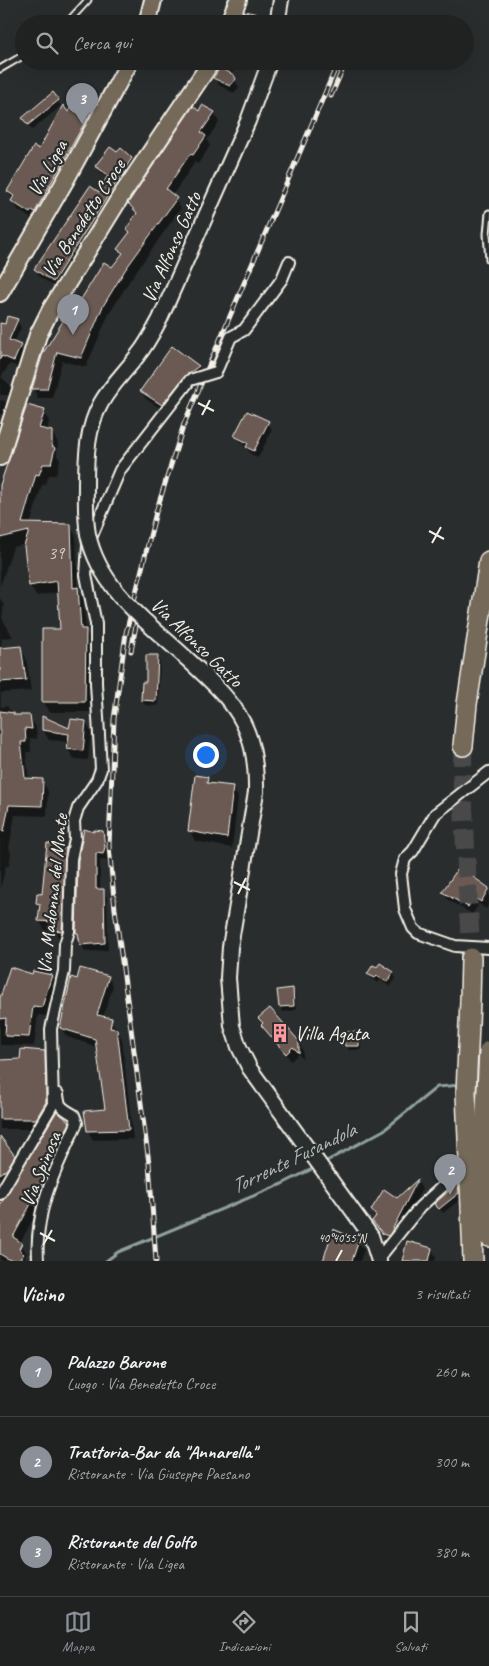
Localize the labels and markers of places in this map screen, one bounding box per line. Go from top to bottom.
pin: 3 [66,83,98,124]
pin: 1 [57,294,89,335]
place label: Villa Agata [295,1021,370,1046]
building icon: Villa Agata [269,1022,291,1044]
pin: 2 [434,1154,466,1195]

